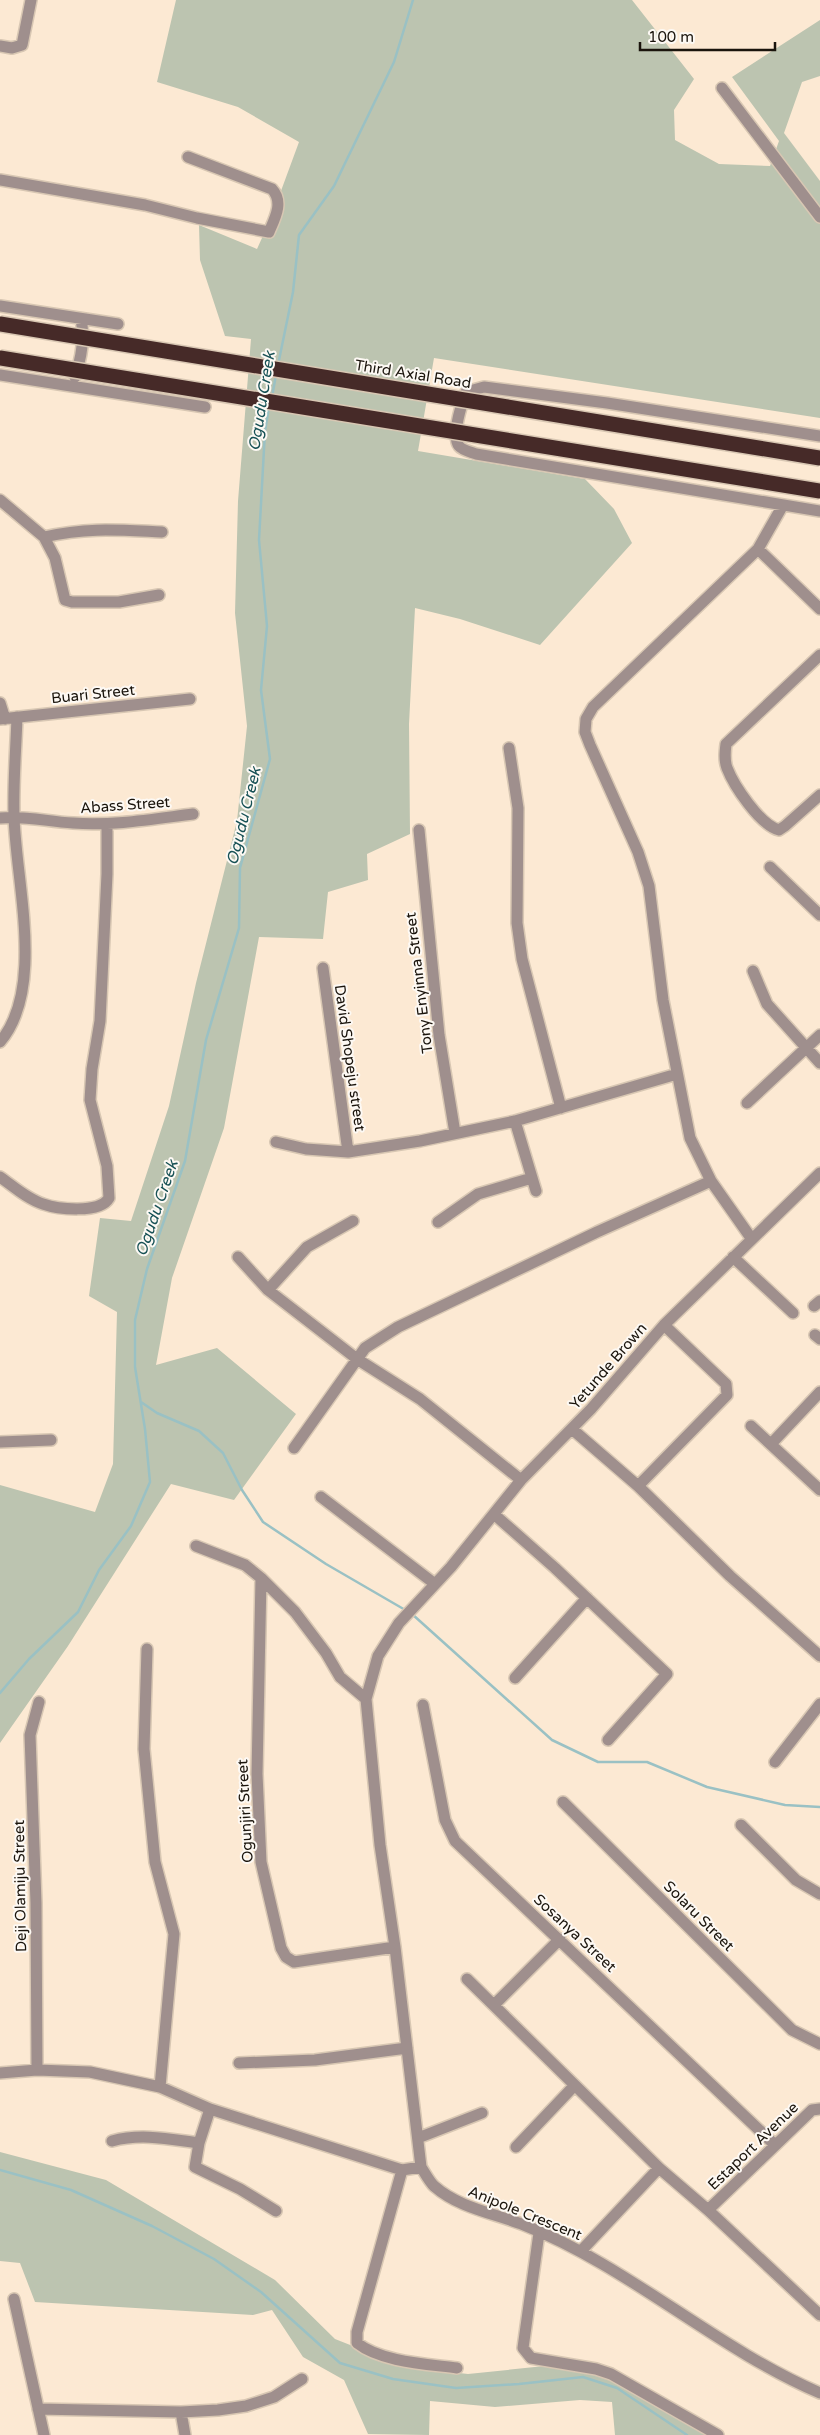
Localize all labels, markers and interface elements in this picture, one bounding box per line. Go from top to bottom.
scale bar [640,20,775,52]
text: 100 m [648,28,694,46]
water label: Ogudu Creek [244,349,280,452]
street label: Third Axial Road [354,356,472,392]
street label: Buari Street [50,681,136,707]
water label: Ogudu Creek [222,764,266,867]
street label: Abass Street [79,793,171,817]
street label: Tony Enyinna Street [401,911,437,1055]
street label: David Shopeju street [331,984,369,1133]
water label: Ogudu Creek [131,1156,183,1259]
street label: Yetunde Brown [566,1319,650,1413]
street label: Ogunjiri Street [233,1759,257,1863]
street label: Deji Olamiju Street [10,1819,30,1952]
street label: Solaru Street [660,1877,738,1955]
street label: Sosanya Street [530,1890,620,1976]
street label: Estaport Avenue [704,2098,802,2194]
street label: Anipole Crescent [465,2182,585,2244]

